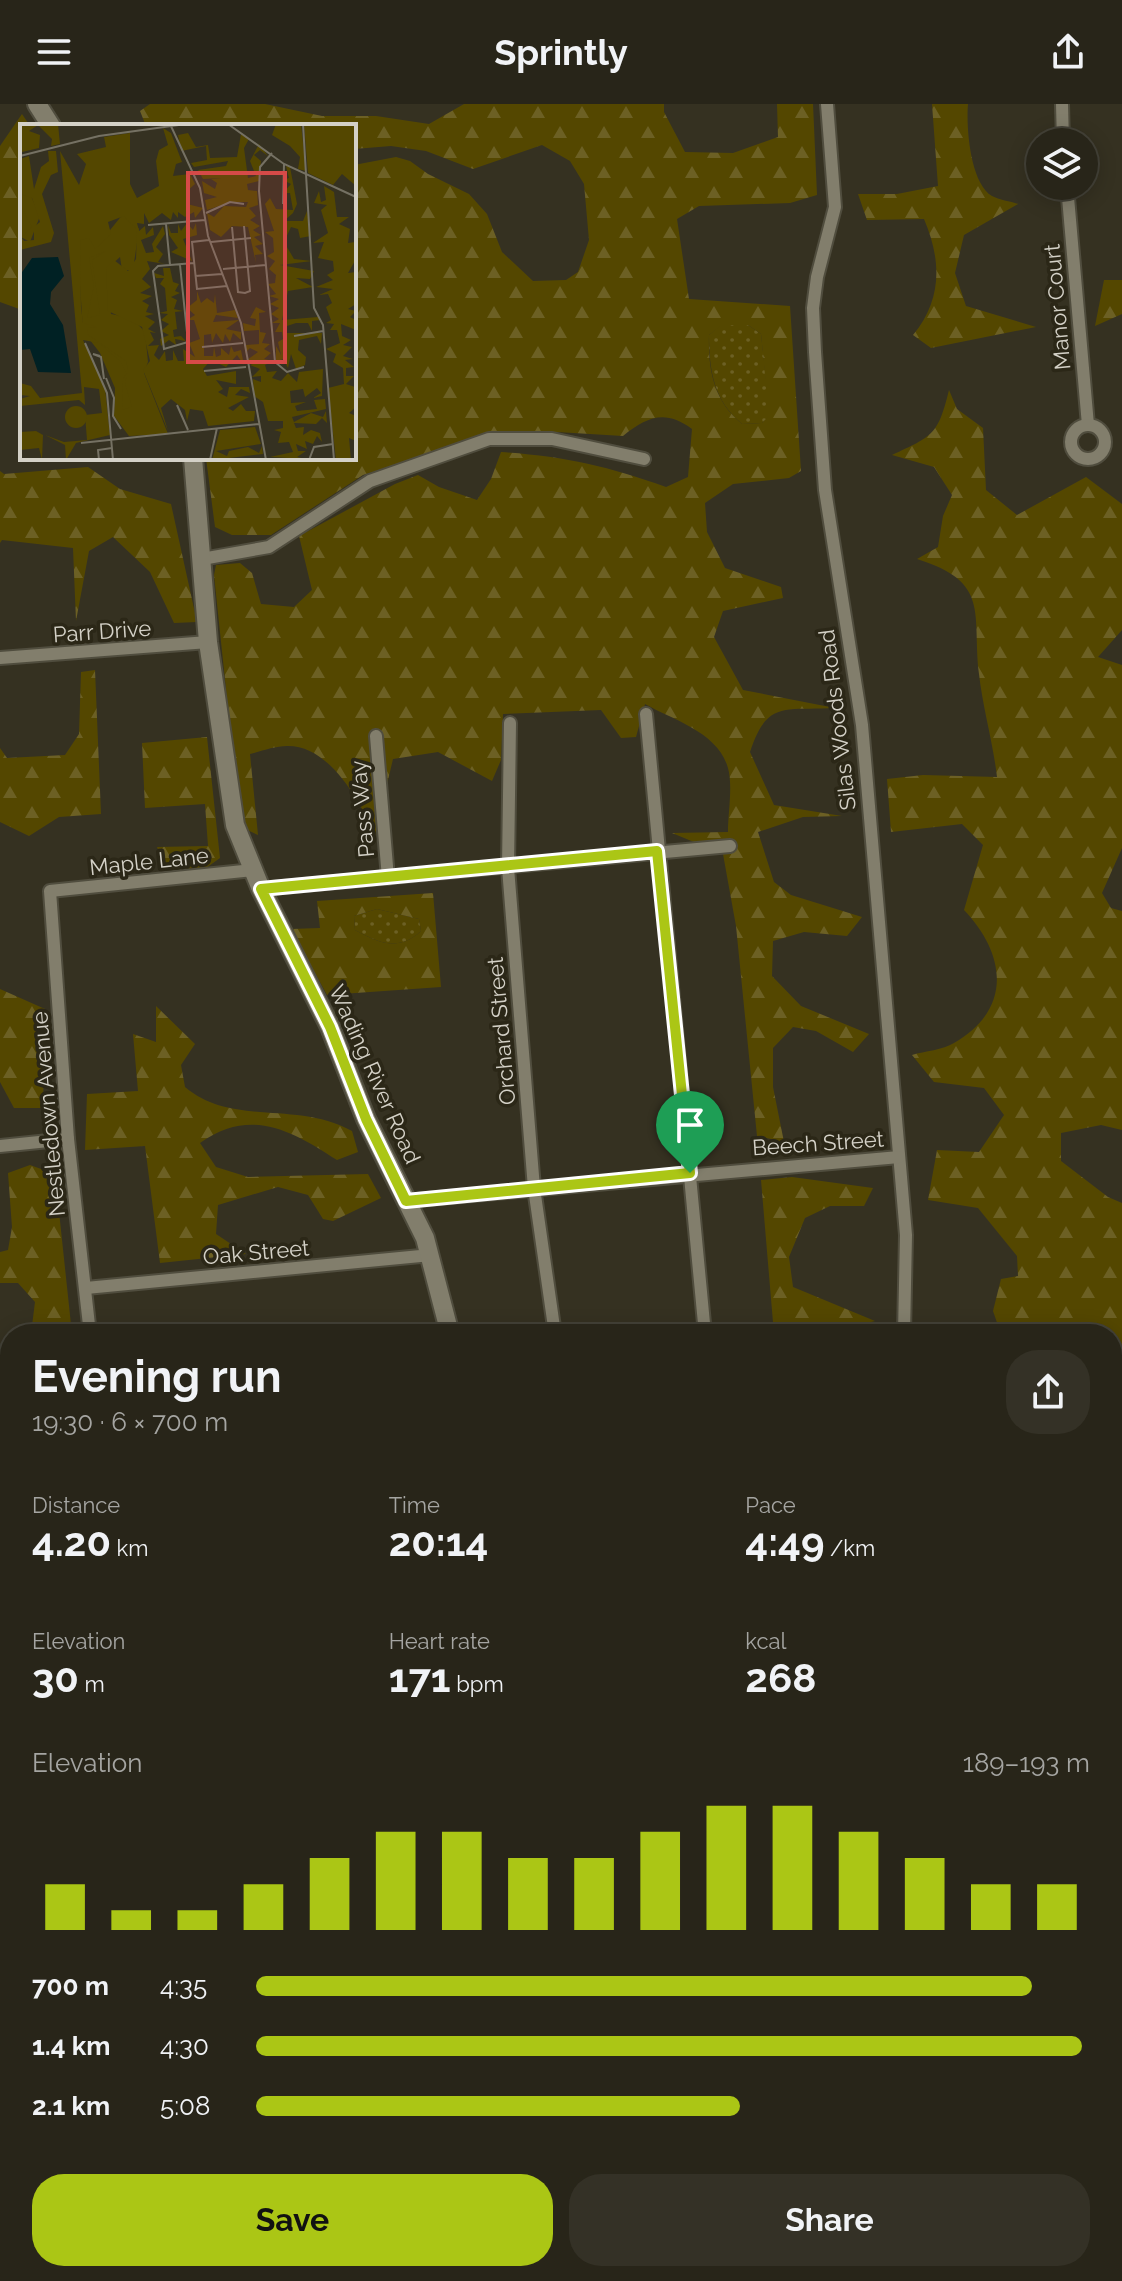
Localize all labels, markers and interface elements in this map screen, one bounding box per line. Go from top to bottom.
icon: menu [32,30,76,74]
icon: share [1046,30,1090,74]
text: Sprintly [494,31,628,73]
inset map [20,124,356,460]
map controls [1026,128,1098,200]
button: layers [1026,128,1098,200]
street label: Manor Court [1038,242,1075,371]
street label: Parr Drive [52,615,152,647]
street label: Silas Woods Road [813,628,861,812]
street label: Pass Way [345,759,379,858]
street label: Maple Lane [88,842,210,880]
street label: Orchard Street [482,955,520,1106]
street label: Wading River Road [324,980,426,1168]
street label: Nestledown Avenue [26,1010,70,1218]
pin [656,1091,724,1173]
icon: arrive [668,1103,712,1147]
street label: Beech Street [751,1125,885,1161]
street label: Oak Street [202,1234,311,1270]
button: share [1006,1350,1090,1434]
text: Evening run [32,1351,281,1402]
text: 19:30 · 6 × 700 m [32,1407,228,1437]
text: Distance [32,1492,120,1518]
text: Time [389,1492,440,1518]
text: Pace [745,1492,796,1518]
text: 4.20 [32,1518,111,1565]
text: 20:14 [389,1518,488,1565]
text: 4:49 [745,1518,824,1565]
text: km [111,1535,148,1561]
text: /km [824,1535,875,1561]
text: Elevation [32,1628,125,1654]
text: Heart rate [389,1628,490,1654]
text: kcal [745,1628,786,1654]
text: 30 [32,1654,79,1701]
text: 171 [389,1654,451,1701]
text: 268 [745,1654,816,1701]
text: m [79,1671,105,1697]
text: bpm [451,1671,504,1697]
text: Elevation [32,1748,142,1778]
text: 189–193 m [963,1748,1090,1778]
text: 700 m [32,1971,109,2001]
text: 4:35 [160,1971,207,2001]
text: 1.4 km [32,2031,111,2061]
text: 4:30 [160,2031,209,2061]
text: 2.1 km [32,2091,110,2121]
text: 5:08 [160,2091,210,2121]
button: Save [32,2174,553,2266]
button: Share [569,2174,1090,2266]

